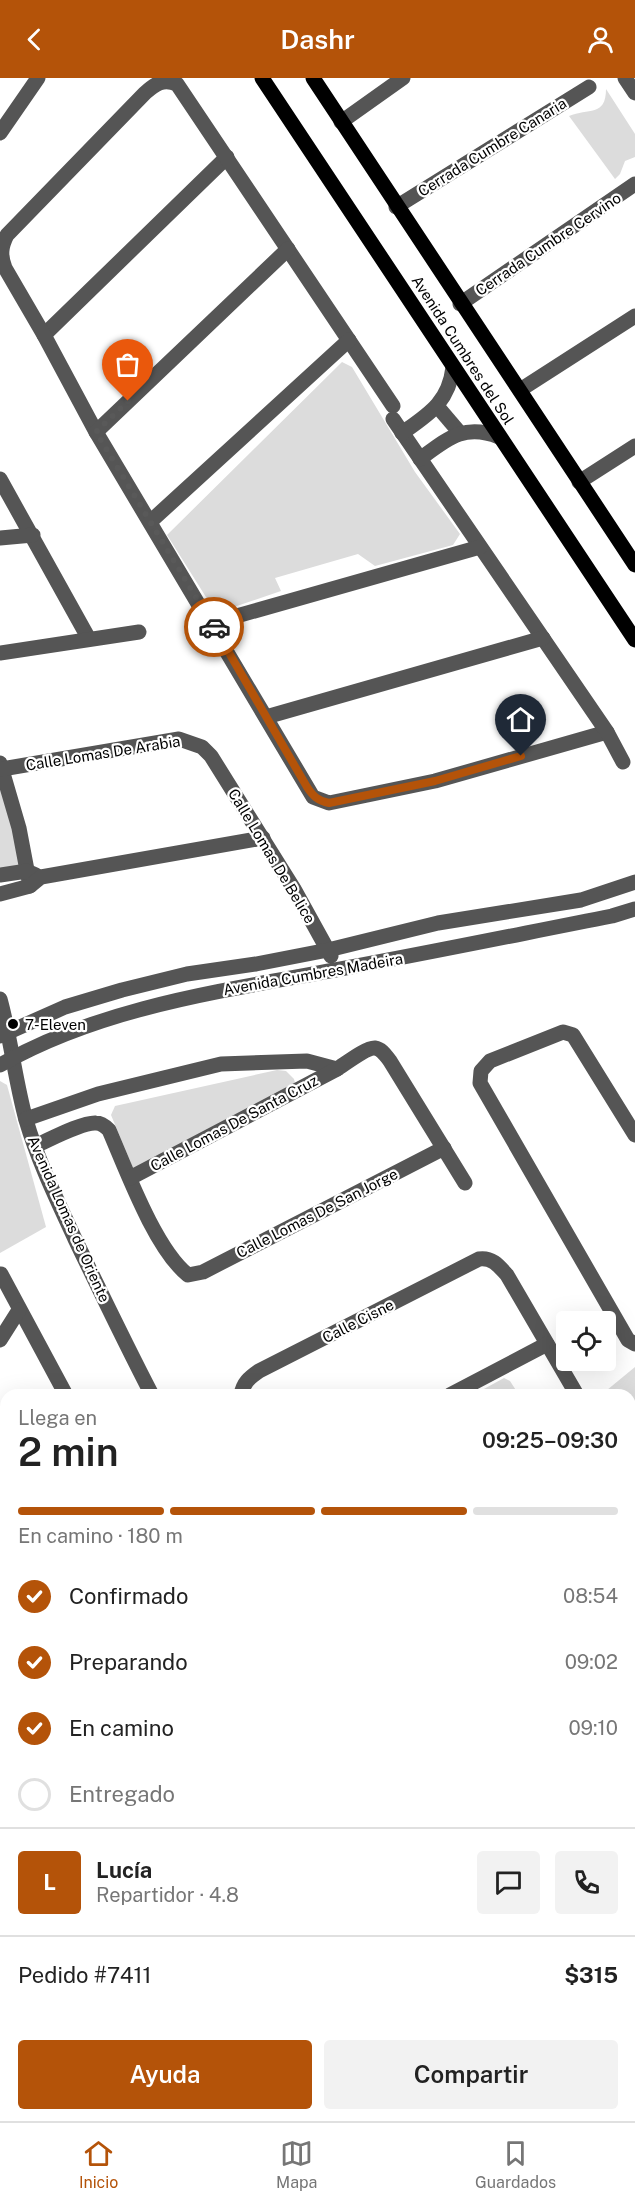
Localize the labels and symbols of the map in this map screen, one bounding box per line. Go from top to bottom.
street label: Cerrada Cumbre Canaria [415,94,569,200]
street label: Cerrada Cumbre Cervino [472,189,624,299]
street label: Avenida Cumbres del Sol [409,272,517,428]
pin [102,339,153,401]
courier [184,597,244,657]
pin [495,694,546,756]
street label: Calle Lomas De Arabia [25,732,181,774]
street label: Calle Lomas De Belice [225,786,319,926]
street label: Avenida Cumbres Madeira [222,950,404,998]
place label: 7-Eleven [25,1016,86,1033]
marker: 7-Eleven [6,1017,20,1031]
street label: Calle Lomas De Santa Cruz [147,1072,321,1174]
street label: Avenida Lomas de Oriente [25,1133,113,1305]
street label: Calle Lomas De San Jorge [233,1165,401,1261]
street label: Calle Cisne [319,1296,397,1346]

